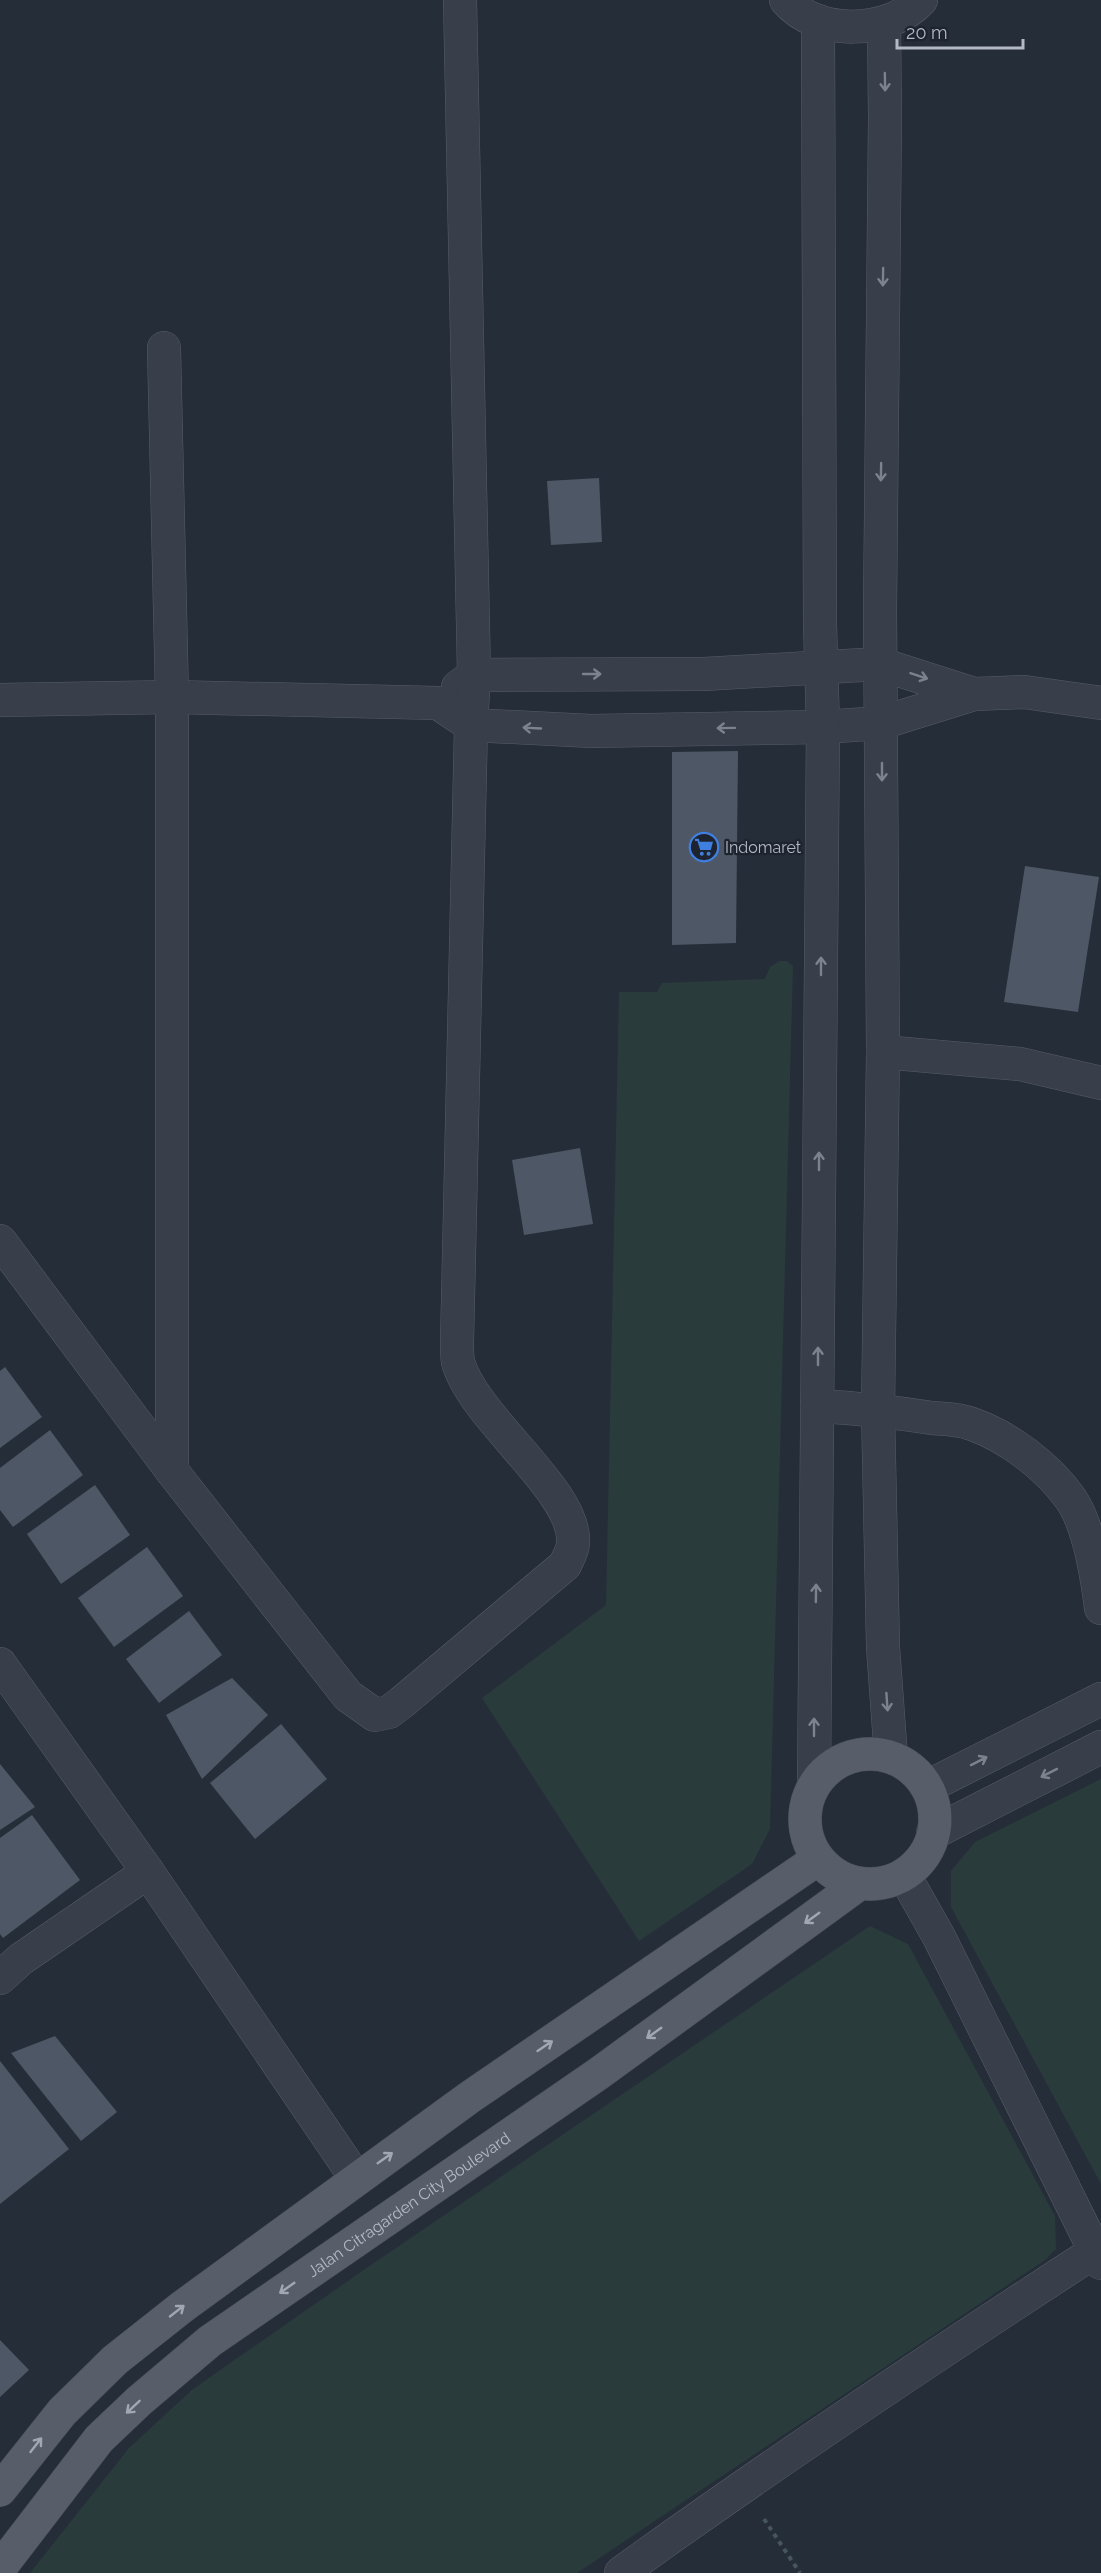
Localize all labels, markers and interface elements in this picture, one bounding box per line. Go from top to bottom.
scale bar [897,12,1023,50]
text: 20 m [906,22,948,43]
one-way arrow [879,71,890,91]
one-way arrow [878,266,889,286]
one-way arrow [875,461,887,481]
one-way arrow [581,668,601,680]
one-way arrow [909,672,928,683]
one-way arrow [522,723,542,734]
one-way arrow [717,723,737,734]
one-way arrow [876,761,888,781]
supermarket icon: Indomaret [688,831,720,863]
place label: Indomaret [725,838,802,857]
one-way arrow [815,956,827,976]
one-way arrow [813,1151,825,1171]
one-way arrow [812,1346,824,1366]
one-way arrow [810,1583,821,1603]
one-way arrow [882,1691,893,1711]
one-way arrow [809,1717,820,1737]
one-way arrow [970,1755,988,1766]
one-way arrow [1040,1768,1058,1780]
one-way arrow [804,1912,820,1924]
one-way arrow [647,2027,663,2039]
one-way arrow [536,2040,552,2052]
street label: Jalan Citragarden City Boulevard [304,2128,514,2281]
one-way arrow [376,2151,392,2164]
one-way arrow [279,2282,296,2294]
one-way arrow [169,2304,185,2317]
one-way arrow [126,2400,141,2414]
one-way arrow [30,2437,43,2453]

